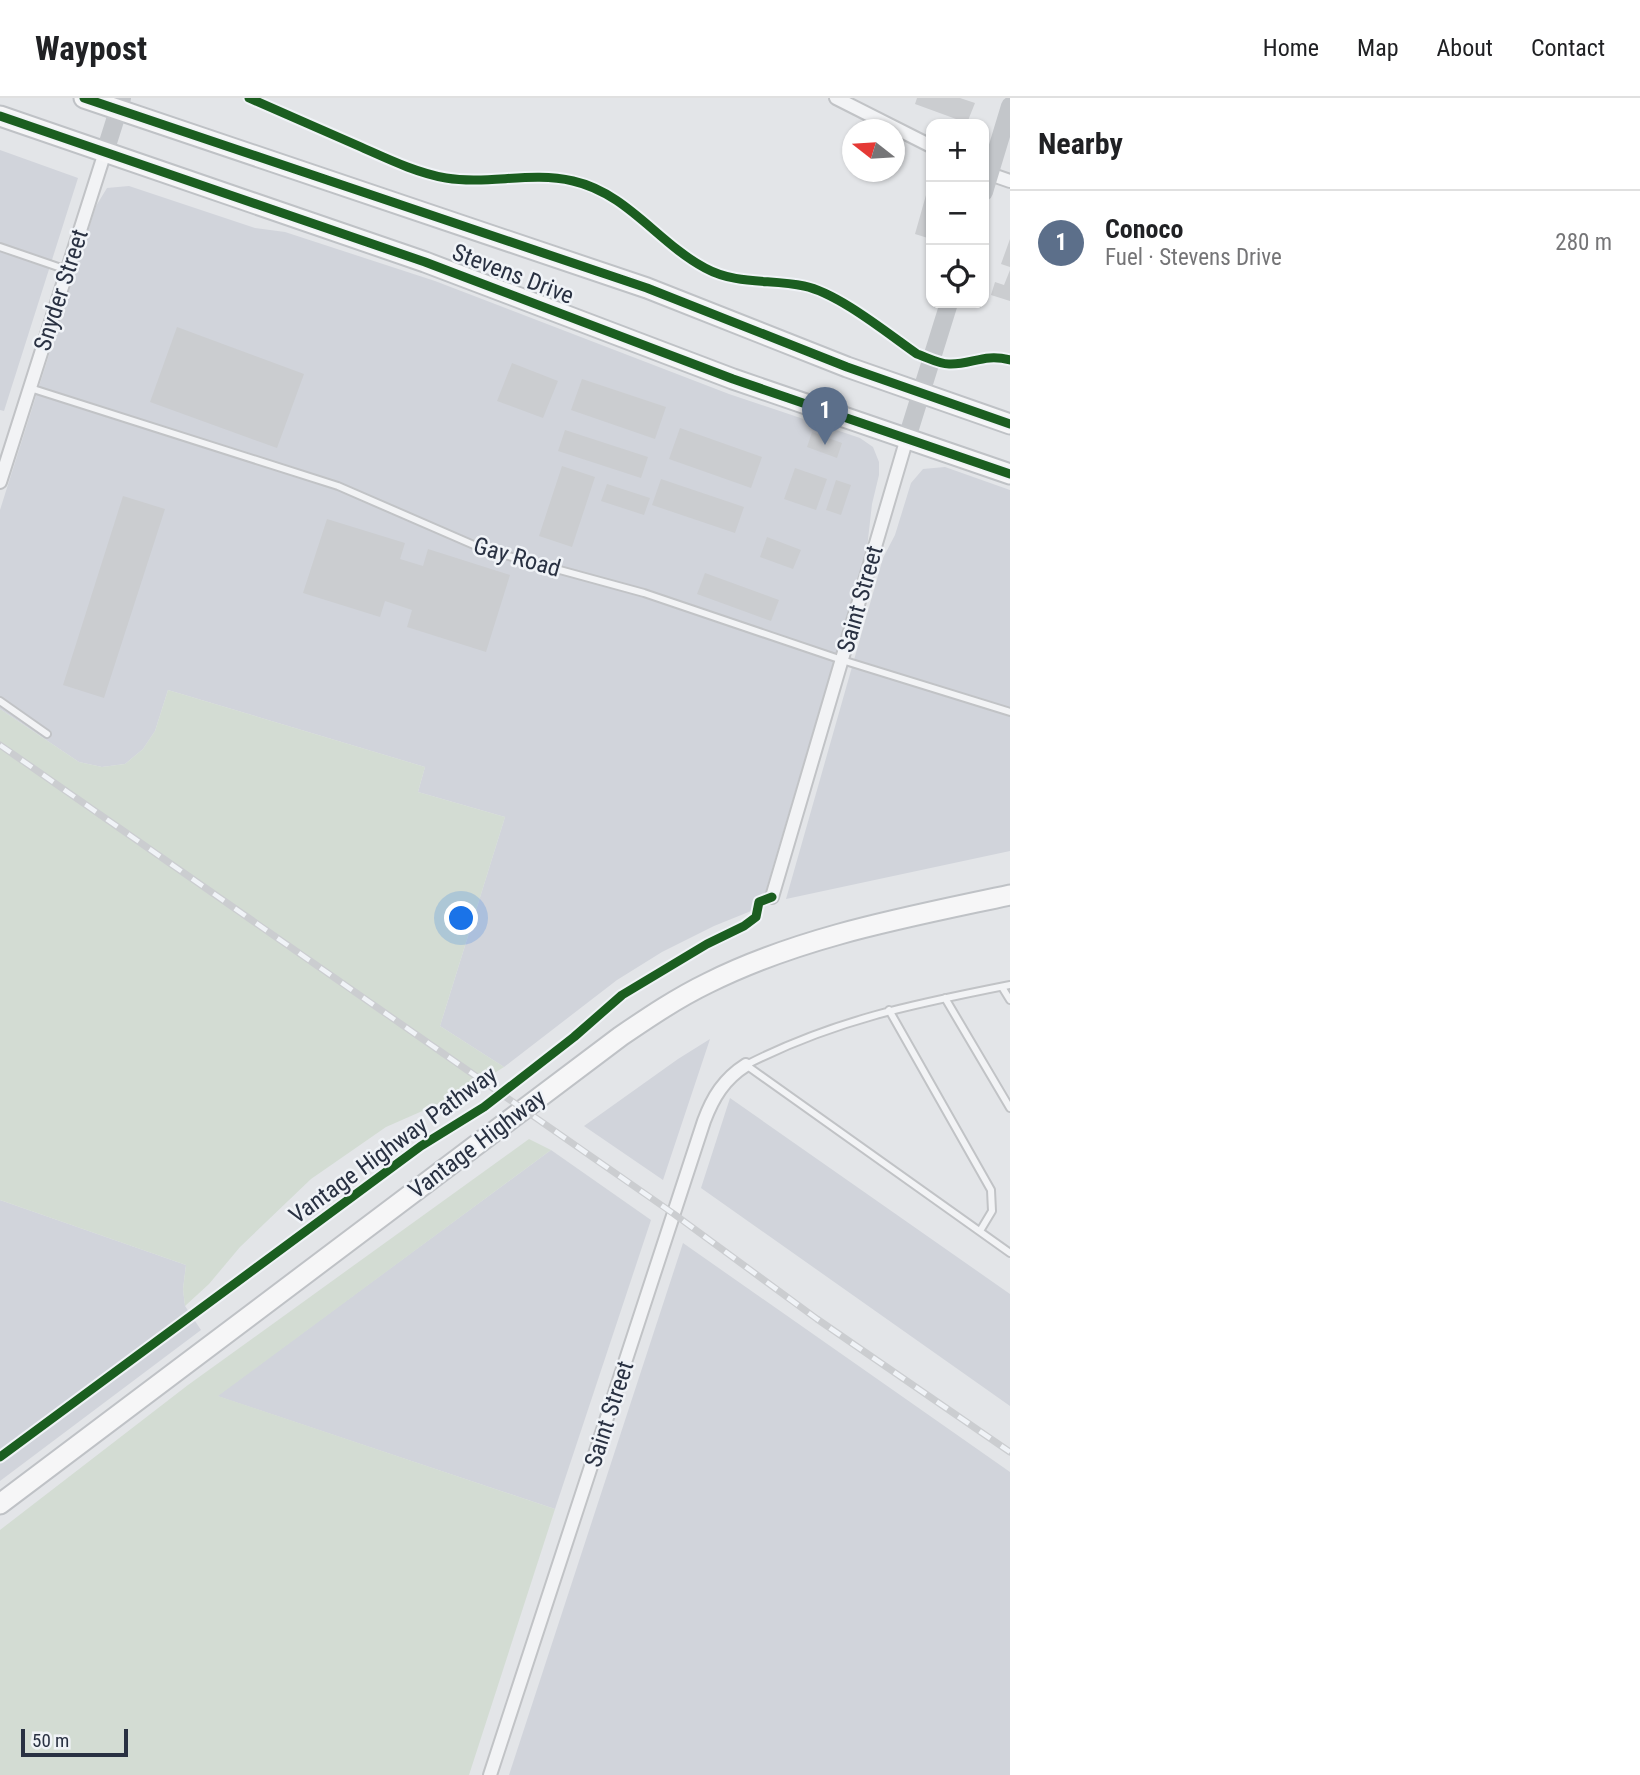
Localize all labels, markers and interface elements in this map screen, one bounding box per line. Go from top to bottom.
text: Waypost [35,29,147,68]
text: Home [1263,34,1319,62]
text: Map [1357,34,1399,62]
text: About [1437,34,1493,62]
text: Contact [1531,34,1605,62]
north arrow [842,119,905,182]
map controls [926,119,989,308]
button: + [926,119,989,182]
text: Nearby [1038,126,1123,161]
button: − [926,182,989,245]
text: Conoco [1105,214,1183,244]
street label: Snyder Street [28,226,94,354]
text: 1 [1055,229,1067,256]
text: 280 m [1555,229,1612,256]
street label: Stevens Drive [448,238,578,310]
text: Fuel · Stevens Drive [1105,244,1282,271]
button: locate [926,245,989,308]
pin: 1 [802,387,848,445]
street label: Gay Road [470,531,564,583]
street label: Saint Street [831,542,889,656]
your location [444,901,478,935]
street label: Vantage Highway Pathway [284,1060,502,1230]
street label: Vantage Highway [403,1083,551,1205]
street label: Saint Street [579,1357,639,1471]
scale bar [21,1726,128,1758]
text: 50 m [32,1729,69,1752]

